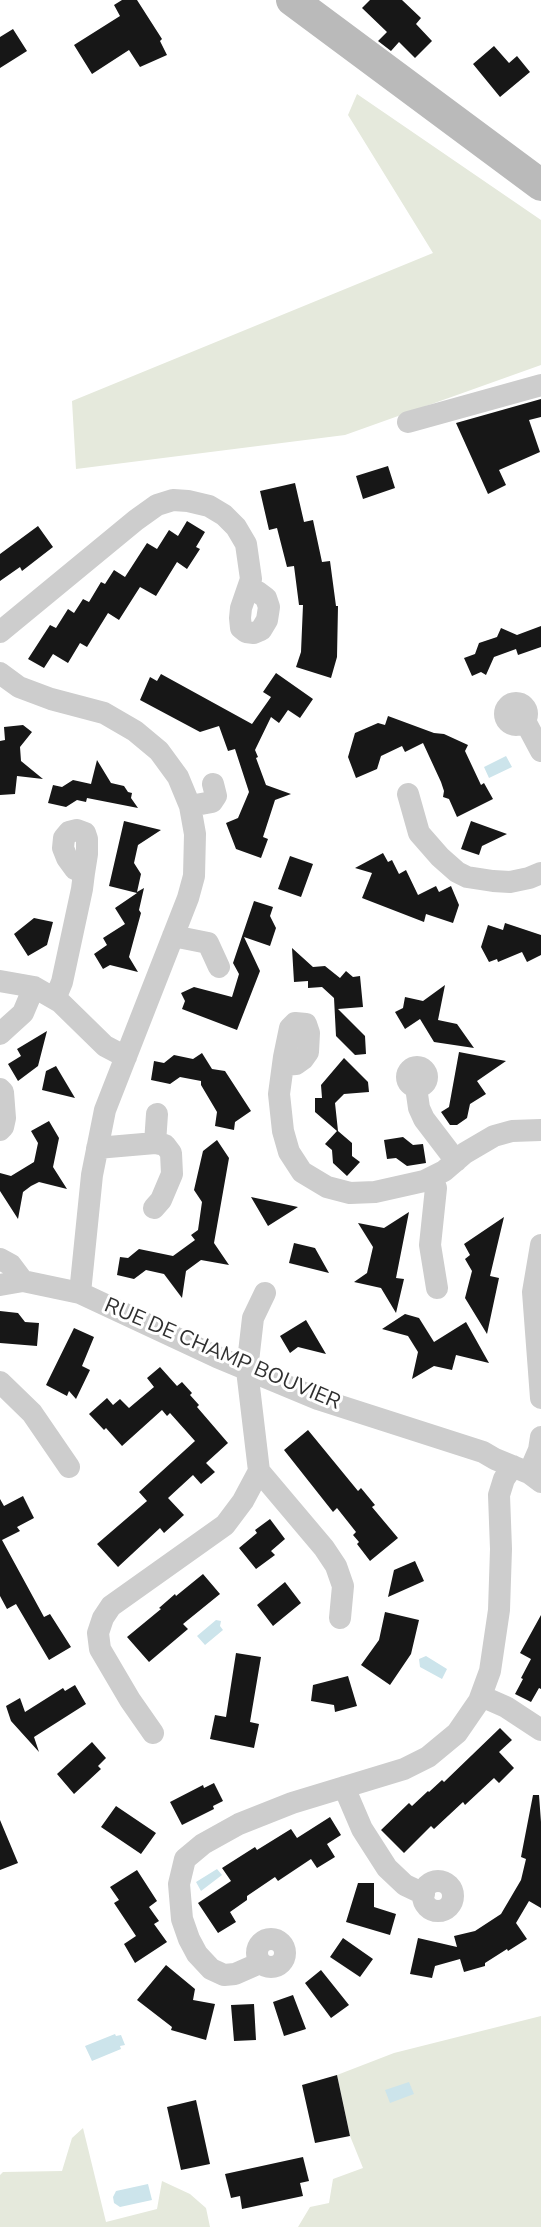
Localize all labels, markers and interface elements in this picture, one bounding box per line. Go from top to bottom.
street label: RUE DE CHAMP BOUVIER [100,1294,344,1416]

